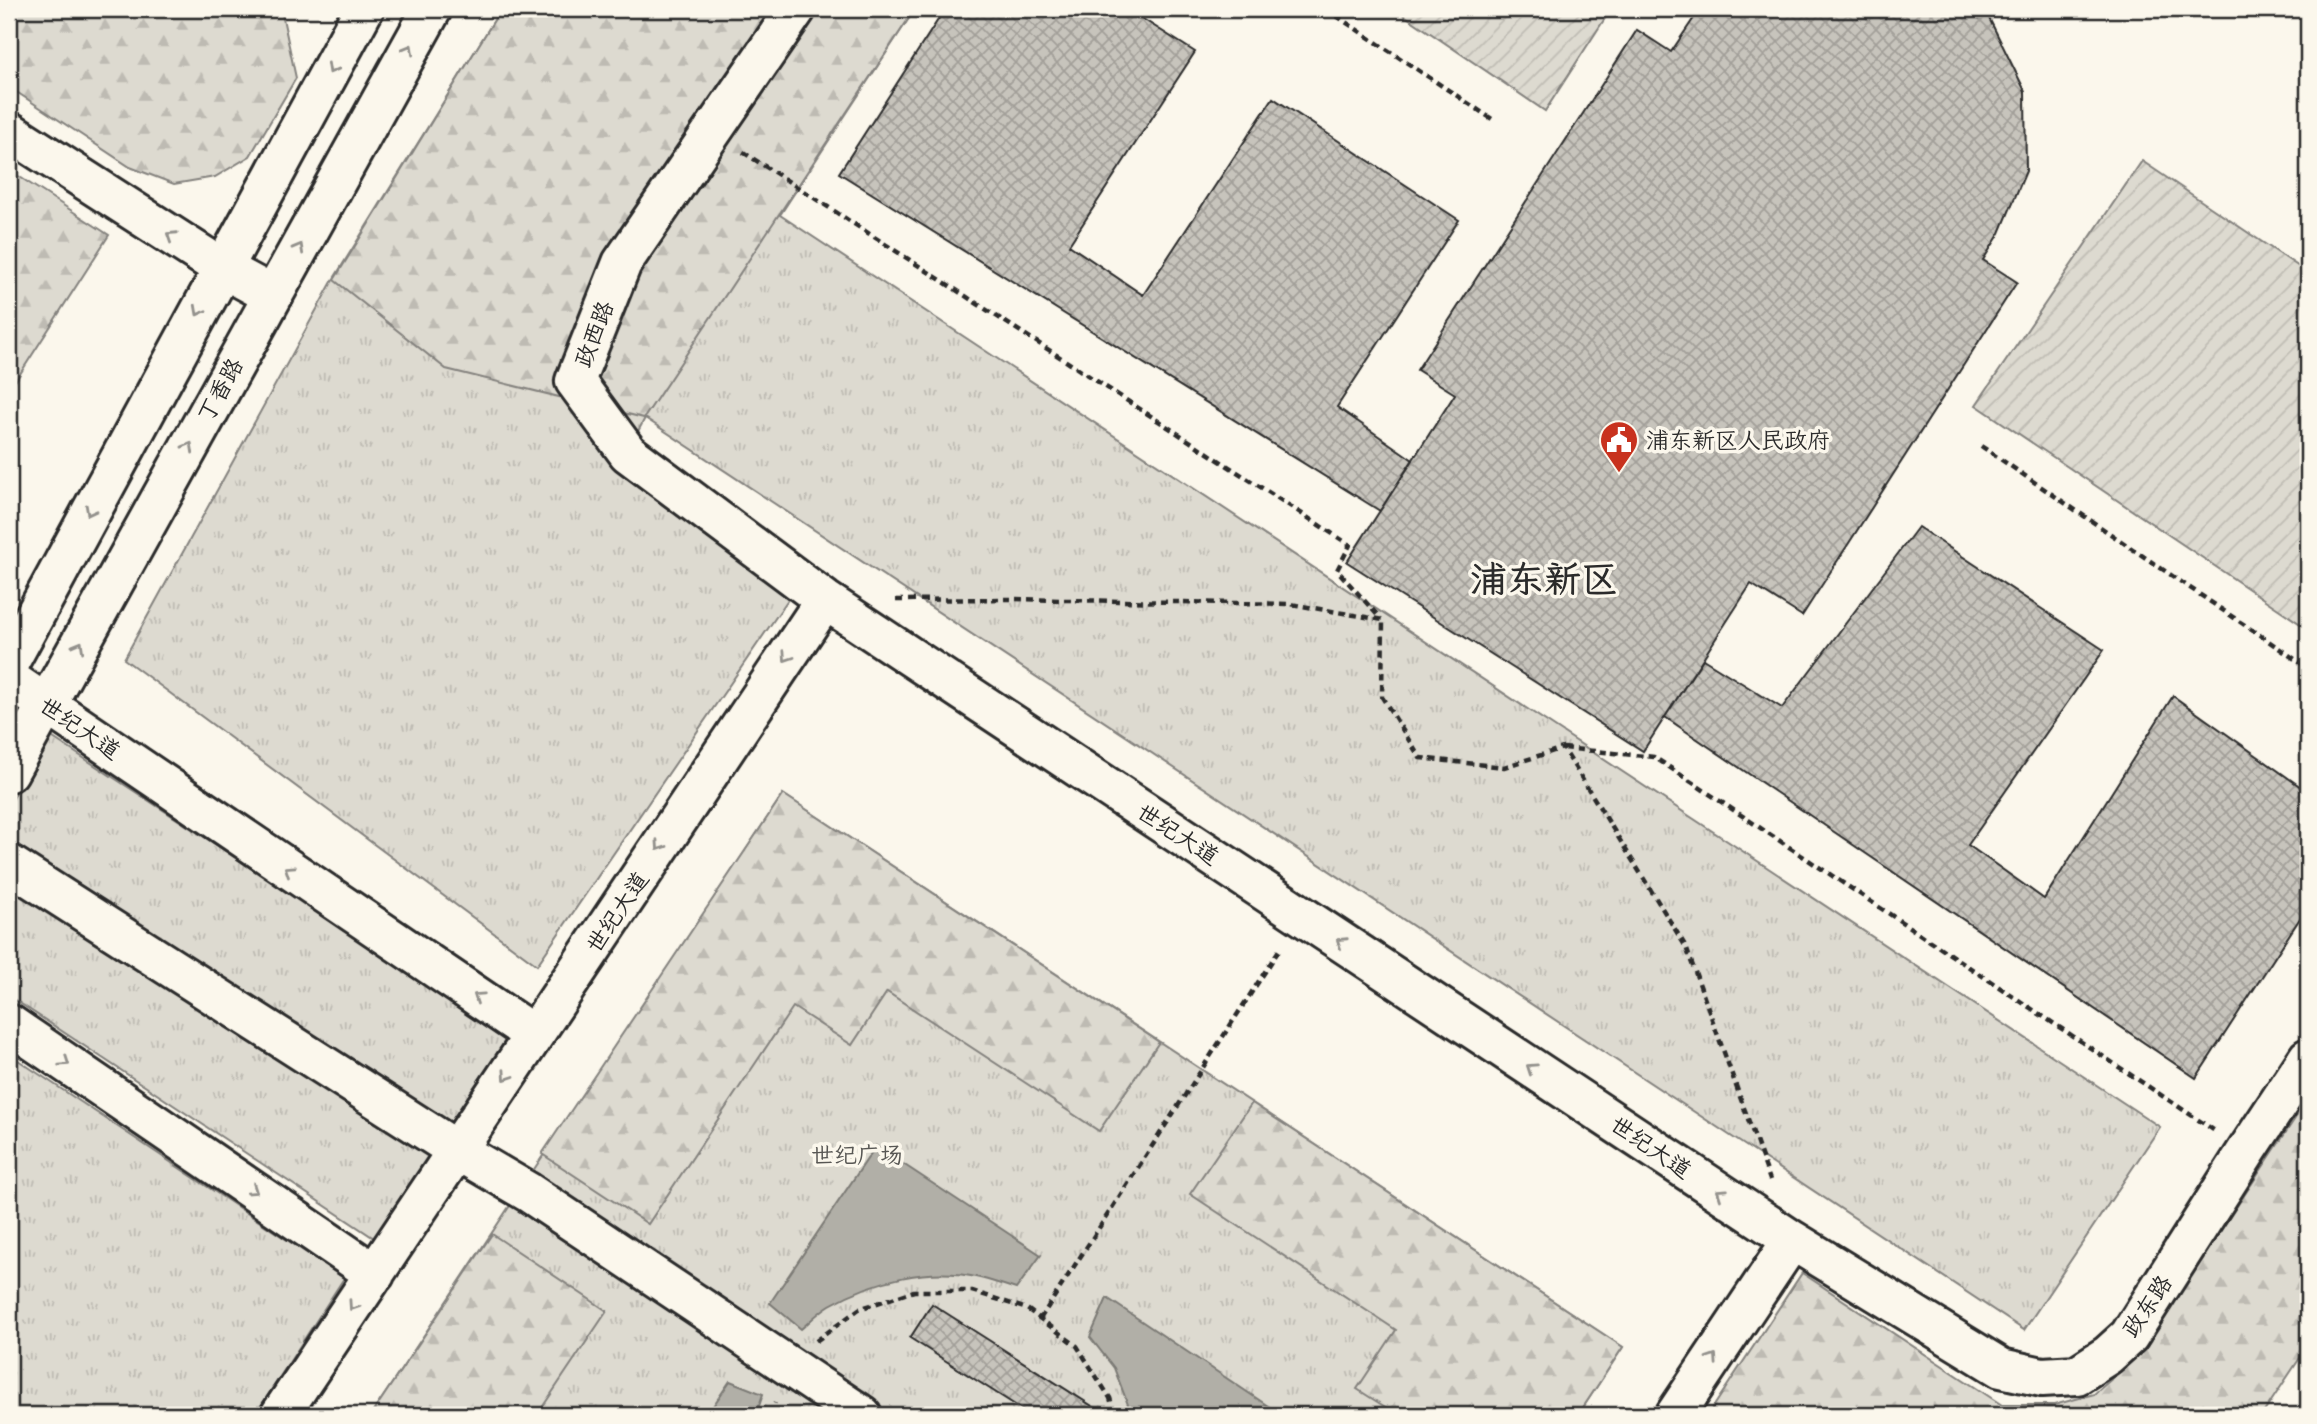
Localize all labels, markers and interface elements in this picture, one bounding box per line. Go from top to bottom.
one-way arrow [401,44,414,56]
one-way arrow [326,61,340,74]
one-way arrow [166,231,179,244]
one-way arrow [291,242,304,255]
street label: 政西路 [567,296,619,371]
one-way arrow [194,304,207,316]
street label: 丁香路 [189,352,249,427]
public building icon: 浦东新区人民政府 [1598,419,1640,474]
place label: 浦东新区人民政府 [1646,424,1830,454]
one-way arrow [181,441,194,454]
one-way arrow [85,504,99,516]
district label: 浦东新区 [1470,553,1618,601]
one-way arrow [71,641,84,653]
one-way arrow [783,649,795,662]
street label: 世纪大道 [34,689,127,765]
street label: 世纪大道 [1132,796,1225,871]
one-way arrow [656,838,669,851]
street label: 世纪大道 [578,865,654,958]
one-way arrow [284,866,297,878]
one-way arrow [1336,937,1349,950]
one-way arrow [473,993,486,1005]
one-way arrow [57,1054,70,1066]
one-way arrow [1526,1063,1539,1076]
one-way arrow [502,1069,515,1082]
street label: 世纪大道 [1605,1108,1698,1184]
park label: 世纪广场 [811,1139,903,1169]
one-way arrow [245,1182,258,1194]
one-way arrow [1716,1189,1729,1201]
street label: 政东路 [2114,1268,2178,1342]
one-way arrow [349,1298,362,1311]
one-way arrow [1705,1353,1718,1366]

